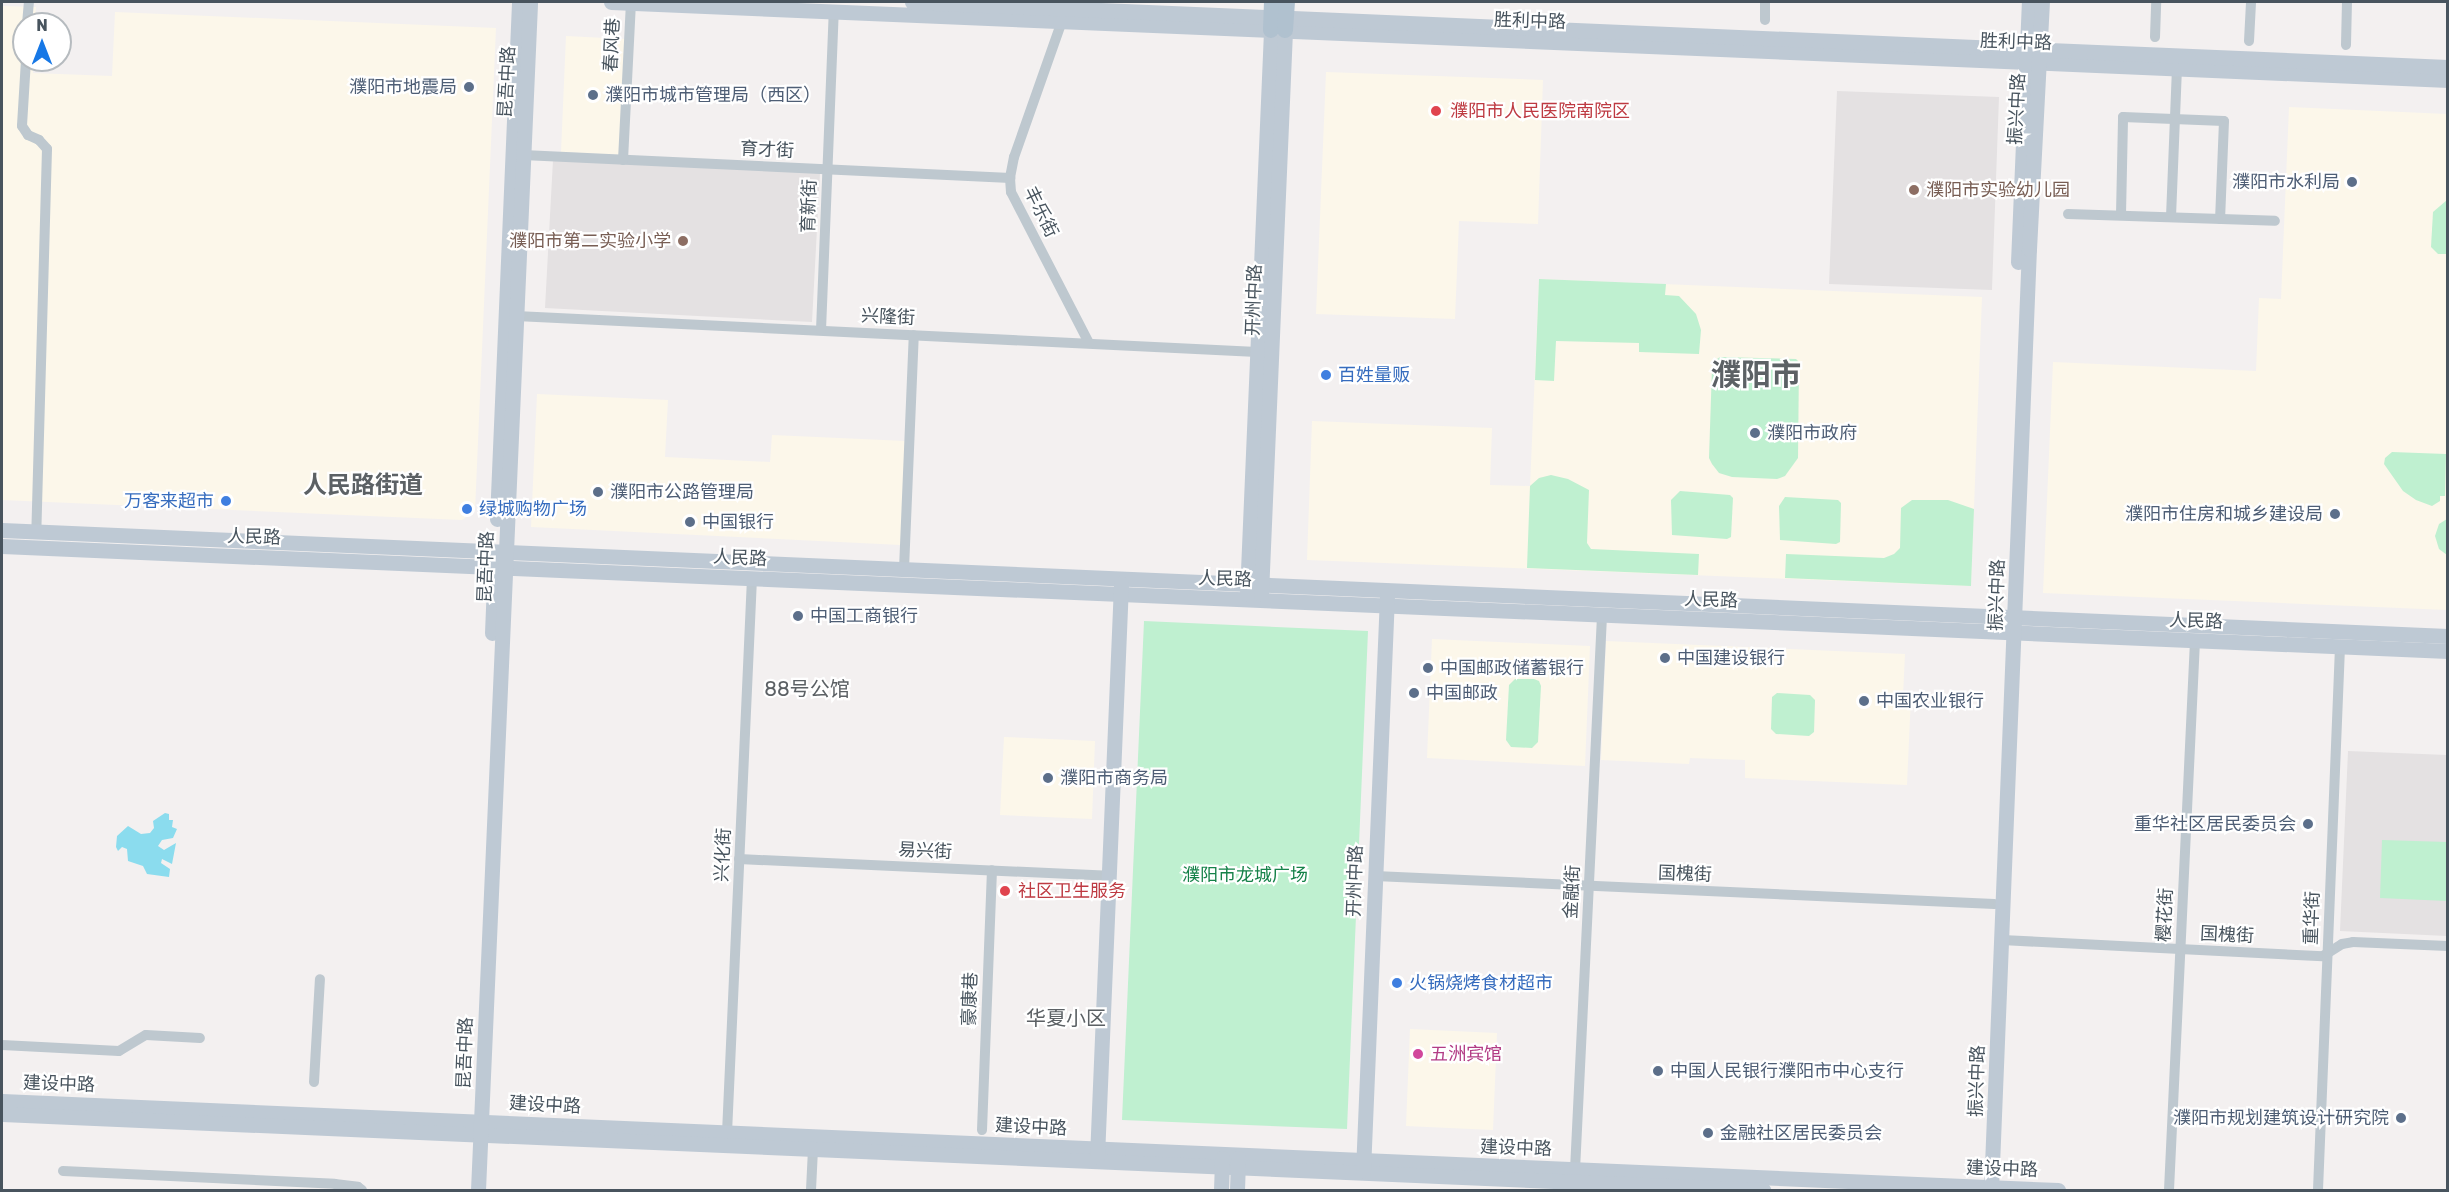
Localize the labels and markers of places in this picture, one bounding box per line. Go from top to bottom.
place label: 濮阳市地震局 [349,76,457,98]
marker: 濮阳市地震局 [462,80,476,94]
place label: 濮阳市城市管理局（西区） [605,84,821,106]
marker: 濮阳市城市管理局（西区） [586,88,600,102]
place label: 濮阳市人民医院南院区 [1450,100,1630,122]
marker: 濮阳市人民医院南院区 [1427,102,1445,120]
place label: 濮阳市水利局 [2232,171,2340,193]
marker: 濮阳市水利局 [2345,175,2359,189]
place label: 濮阳市实验幼儿园 [1926,179,2070,201]
marker: 濮阳市实验幼儿园 [1907,183,1921,197]
place label: 濮阳市第二实验小学 [509,230,671,252]
marker: 濮阳市第二实验小学 [676,234,690,248]
place label: 百姓量贩 [1338,364,1410,386]
marker: 百姓量贩 [1319,368,1333,382]
place label: 濮阳市政府 [1767,422,1857,444]
marker: 濮阳市政府 [1748,426,1762,440]
place label: 濮阳市公路管理局 [610,481,754,503]
marker: 濮阳市公路管理局 [591,485,605,499]
place label: 万客来超市 [124,490,214,512]
marker: 万客来超市 [219,494,233,508]
place label: 绿城购物广场 [479,498,587,520]
marker: 绿城购物广场 [460,502,474,516]
place label: 濮阳市住房和城乡建设局 [2125,503,2323,525]
marker: 濮阳市住房和城乡建设局 [2328,507,2342,521]
place label: 中国银行 [702,511,774,533]
marker: 中国银行 [683,515,697,529]
place label: 中国工商银行 [810,605,918,627]
marker: 中国工商银行 [791,609,805,623]
place label: 中国建设银行 [1677,647,1785,669]
marker: 中国建设银行 [1658,651,1672,665]
place label: 中国邮政储蓄银行 [1440,657,1584,679]
marker: 中国邮政储蓄银行 [1421,661,1435,675]
place label: 中国邮政 [1426,682,1498,704]
marker: 中国邮政 [1407,686,1421,700]
place label: 中国农业银行 [1876,690,1984,712]
marker: 中国农业银行 [1857,694,1871,708]
place label: 濮阳市商务局 [1060,767,1168,789]
marker: 濮阳市商务局 [1041,771,1055,785]
place label: 重华社区居民委员会 [2134,813,2296,835]
marker: 重华社区居民委员会 [2301,817,2315,831]
place label: 社区卫生服务 [1018,880,1126,902]
marker: 社区卫生服务 [996,882,1014,900]
place label: 火锅烧烤食材超市 [1409,972,1553,994]
marker: 火锅烧烤食材超市 [1390,976,1404,990]
place label: 五洲宾馆 [1430,1043,1502,1065]
marker: 五洲宾馆 [1411,1047,1425,1061]
place label: 中国人民银行濮阳市中心支行 [1670,1060,1904,1082]
marker: 中国人民银行濮阳市中心支行 [1651,1064,1665,1078]
place label: 濮阳市规划建筑设计研究院 [2173,1107,2389,1129]
marker: 濮阳市规划建筑设计研究院 [2394,1111,2408,1125]
place label: 金融社区居民委员会 [1720,1122,1882,1144]
marker: 金融社区居民委员会 [1701,1126,1715,1140]

